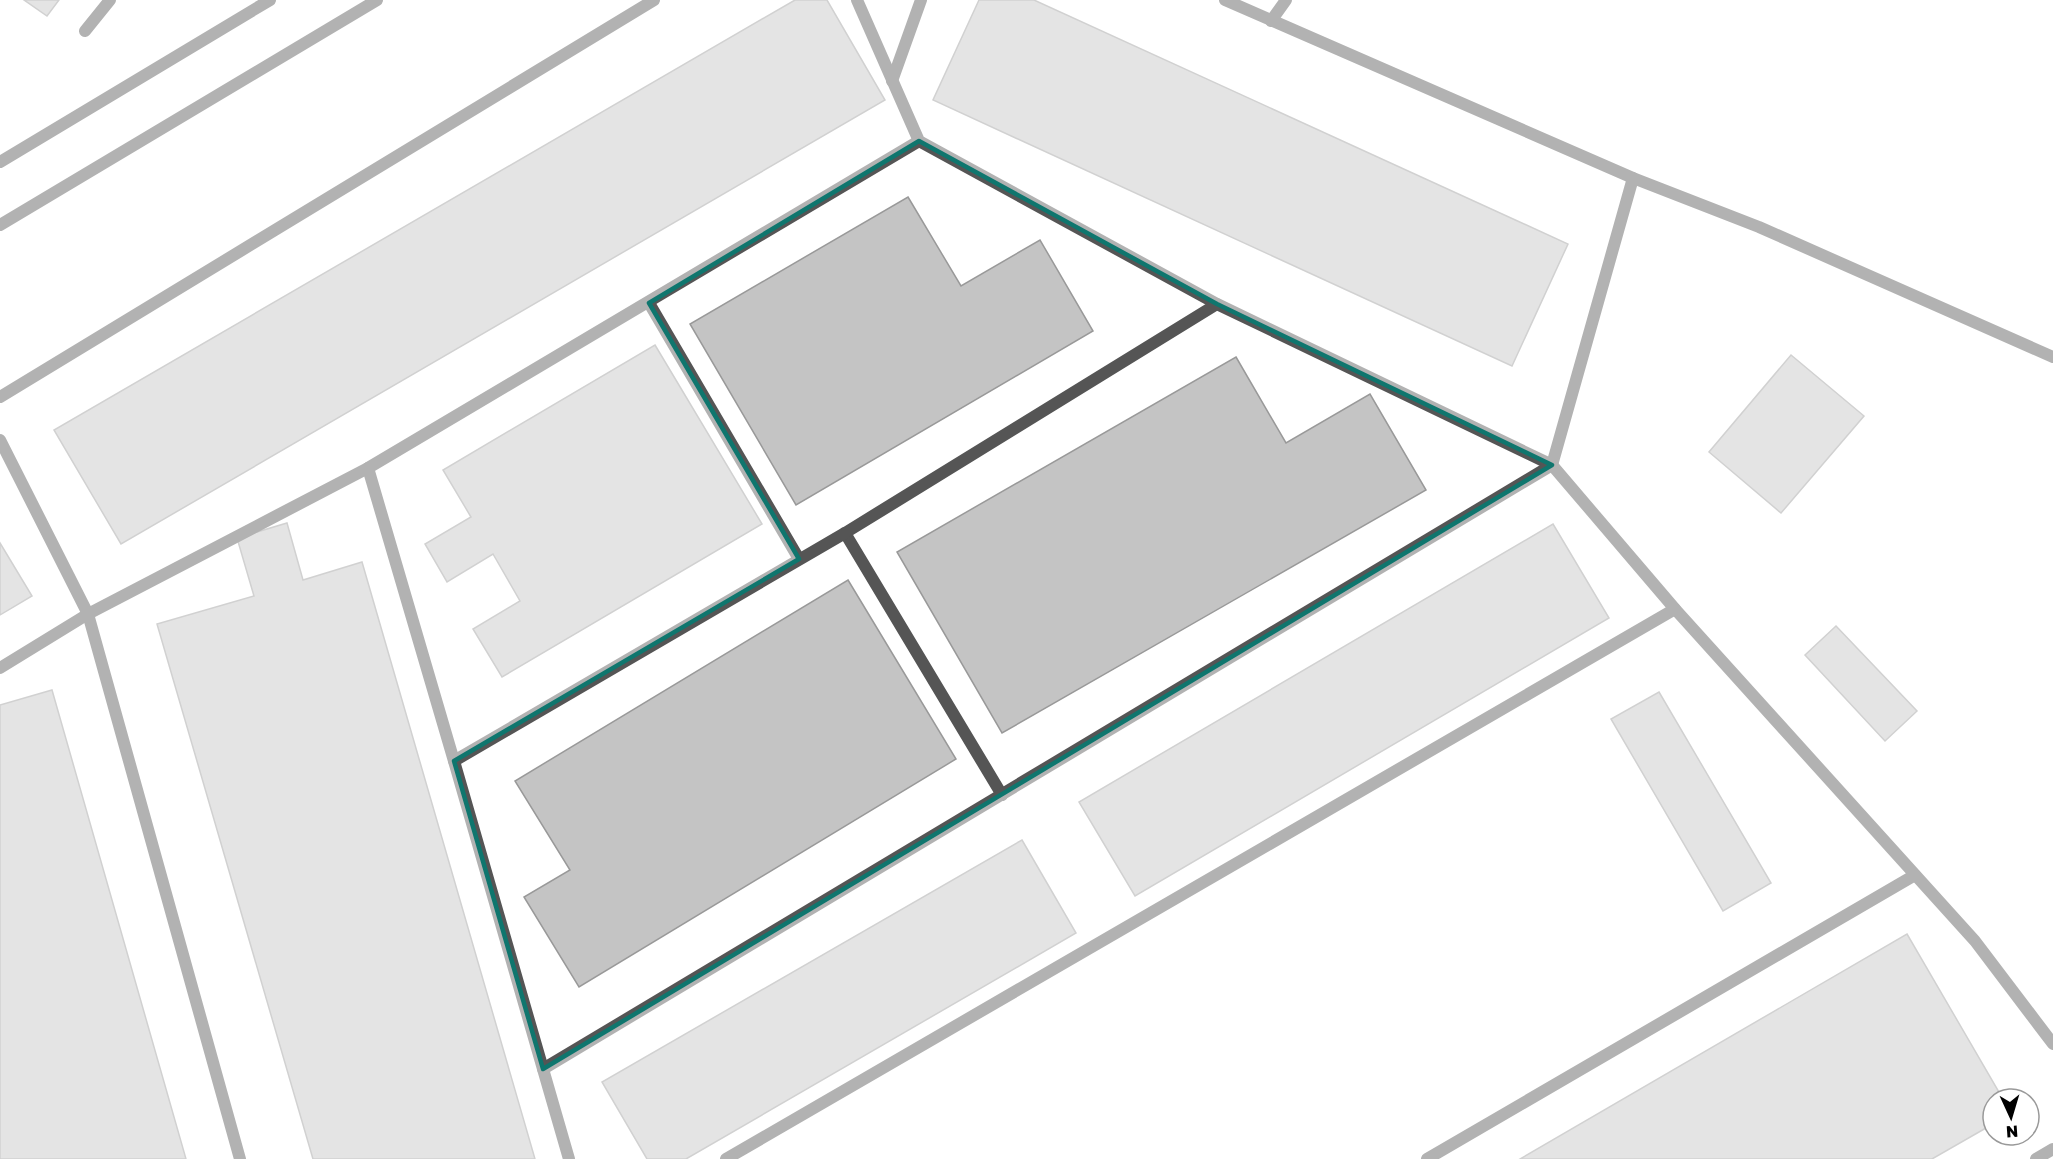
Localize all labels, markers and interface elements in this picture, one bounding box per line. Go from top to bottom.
north arrow [1981,1087,2041,1147]
text: N [2005,1122,2019,1142]

